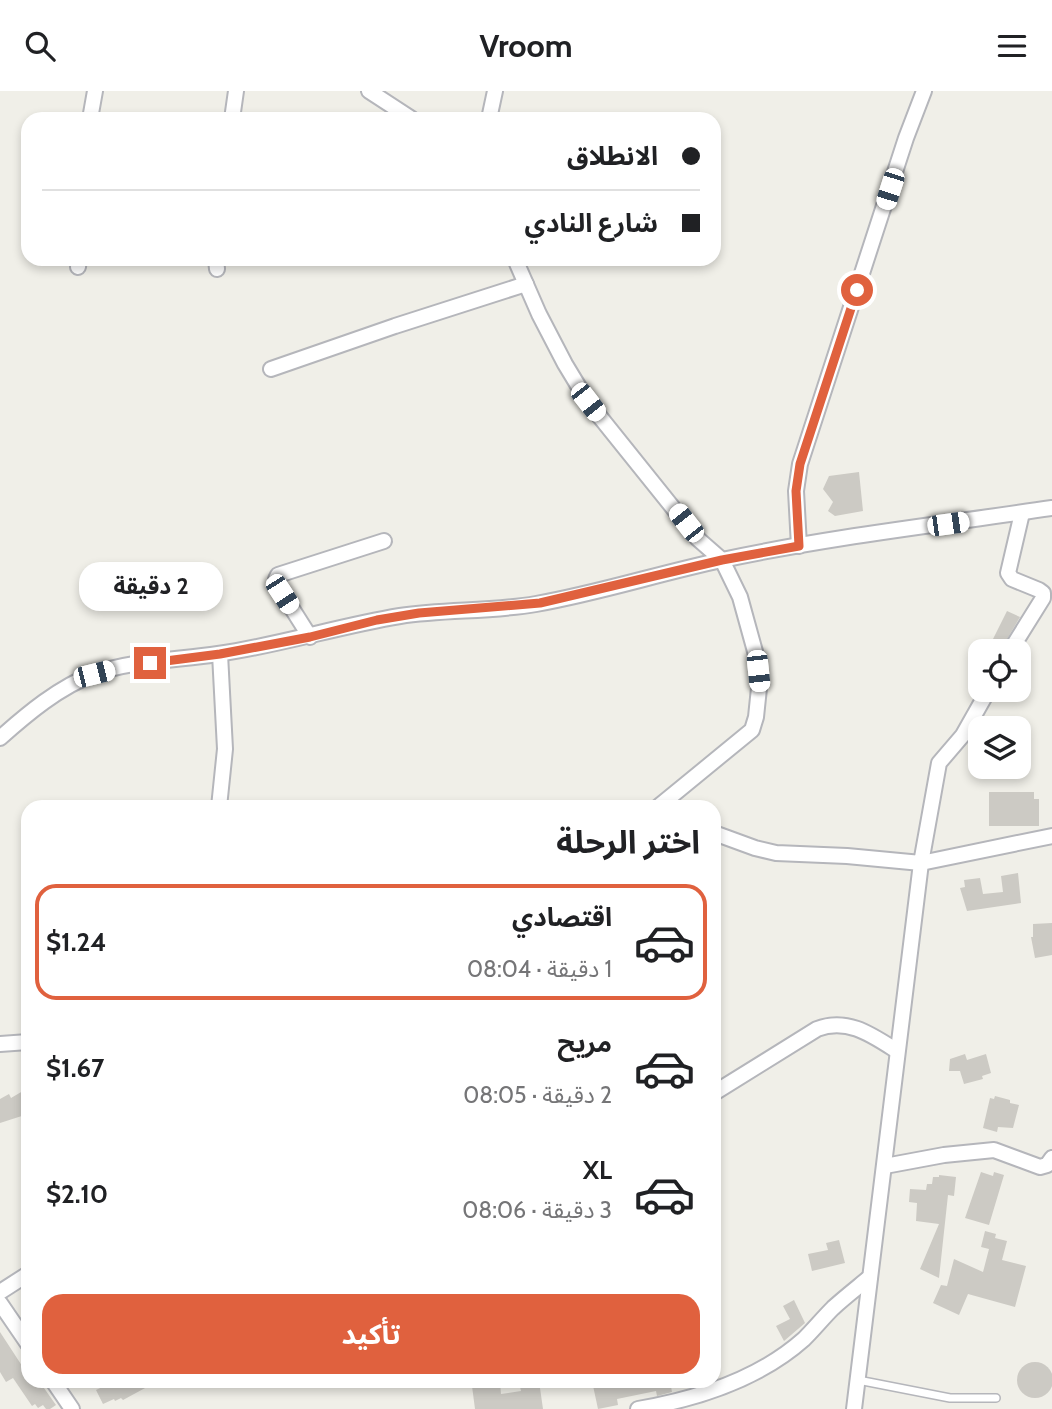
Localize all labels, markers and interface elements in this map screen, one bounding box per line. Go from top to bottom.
text: Vroom [479,26,573,65]
icon: search [21,27,59,65]
icon: menu [993,27,1031,65]
text: الانطلاق [567,140,658,172]
car [874,166,907,212]
text: شارع النادي [525,207,658,239]
route start [841,274,873,306]
car [567,379,610,425]
car [665,500,708,546]
car [926,511,971,537]
callout: 2 دقيقة [78,561,222,611]
car [262,571,303,617]
text: 2 دقيقة [113,572,189,600]
map controls [968,639,1031,779]
button: locate [968,639,1031,702]
route end [134,647,166,679]
car [746,649,771,693]
car [72,659,117,689]
button: layers [968,716,1031,779]
text: اختر الرحلة [556,822,700,861]
text: اقتصادي [512,901,612,933]
icon: car [633,911,696,974]
text: $1.24 [46,926,106,958]
text: 1 دقيقة · 08:04 [467,955,612,983]
text: مريح [557,1027,612,1059]
icon: car [633,1037,696,1100]
text: $1.67 [46,1052,104,1084]
text: 2 دقيقة · 08:05 [463,1081,612,1109]
text: XL [583,1154,612,1186]
icon: car [633,1163,696,1226]
text: $2.10 [46,1178,108,1210]
text: 3 دقيقة · 08:06 [462,1196,612,1224]
button: تأكيد [42,1294,700,1374]

